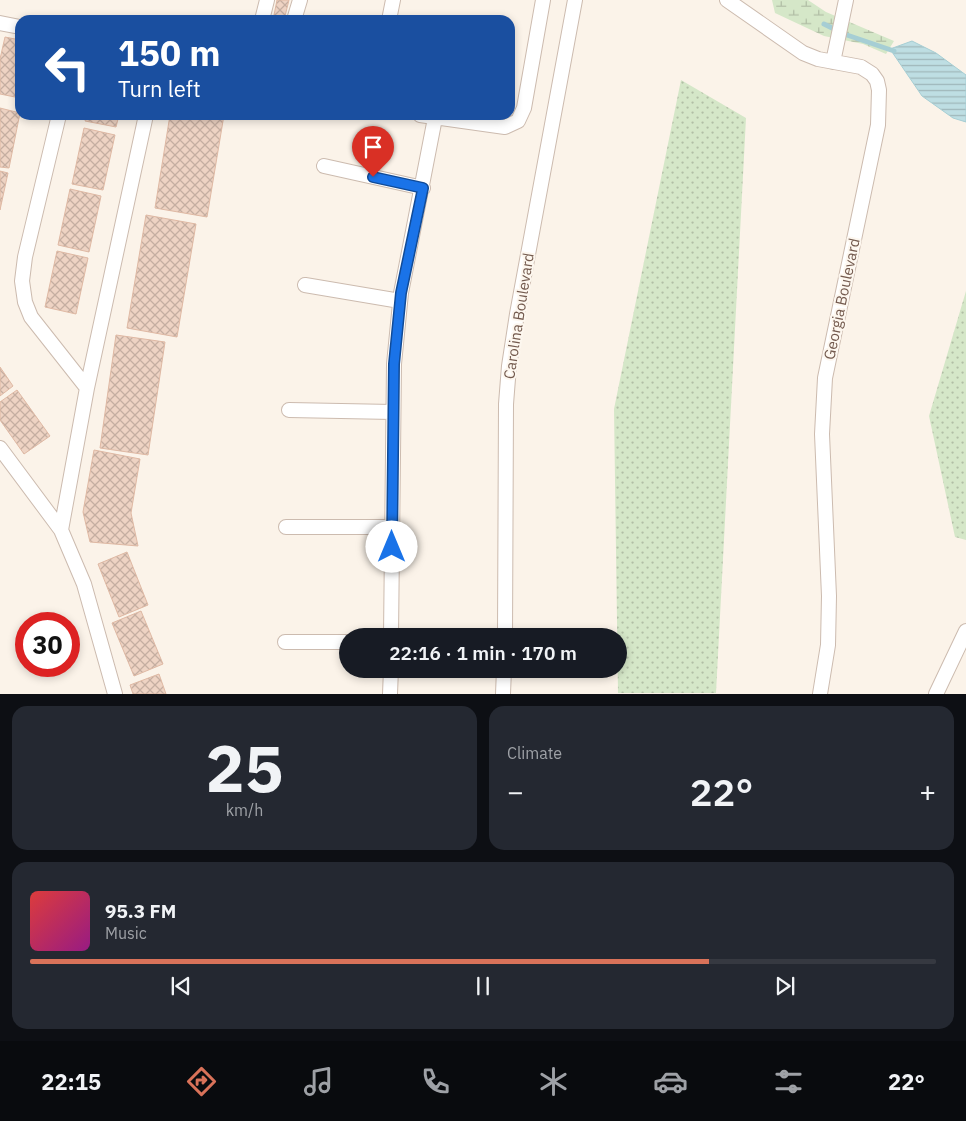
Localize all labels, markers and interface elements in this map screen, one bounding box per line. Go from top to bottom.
text: 150 m [118,30,221,76]
icon: left [35,35,100,100]
text: Turn left [118,74,201,103]
pin [352,126,394,177]
icon: arrive [359,133,387,161]
street label: Georgia Boulevard [819,236,864,361]
street label: Carolina Boulevard [499,252,538,380]
position arrow [365,520,417,572]
speed limit sign: 30 [15,612,80,677]
text: 22:16 · 1 min · 170 m [389,641,577,665]
text: 25 [205,725,284,810]
text: Climate [507,743,562,763]
text: 22° [690,767,753,816]
text: − [507,773,524,810]
text: + [919,773,936,810]
text: km/h [226,800,263,820]
text: 95.3 FM [105,899,176,923]
text: Music [105,923,147,943]
icon: previous [167,972,195,1000]
icon: pause [469,972,497,1000]
icon: next [771,972,799,1000]
icon: directions [184,1064,219,1099]
icon: music [301,1064,336,1099]
icon: phone [418,1064,453,1099]
icon: climate [536,1064,571,1099]
icon: car [653,1064,688,1099]
icon: filters [771,1064,806,1099]
text: 22:15 [41,1067,101,1096]
text: 22° [888,1067,925,1096]

